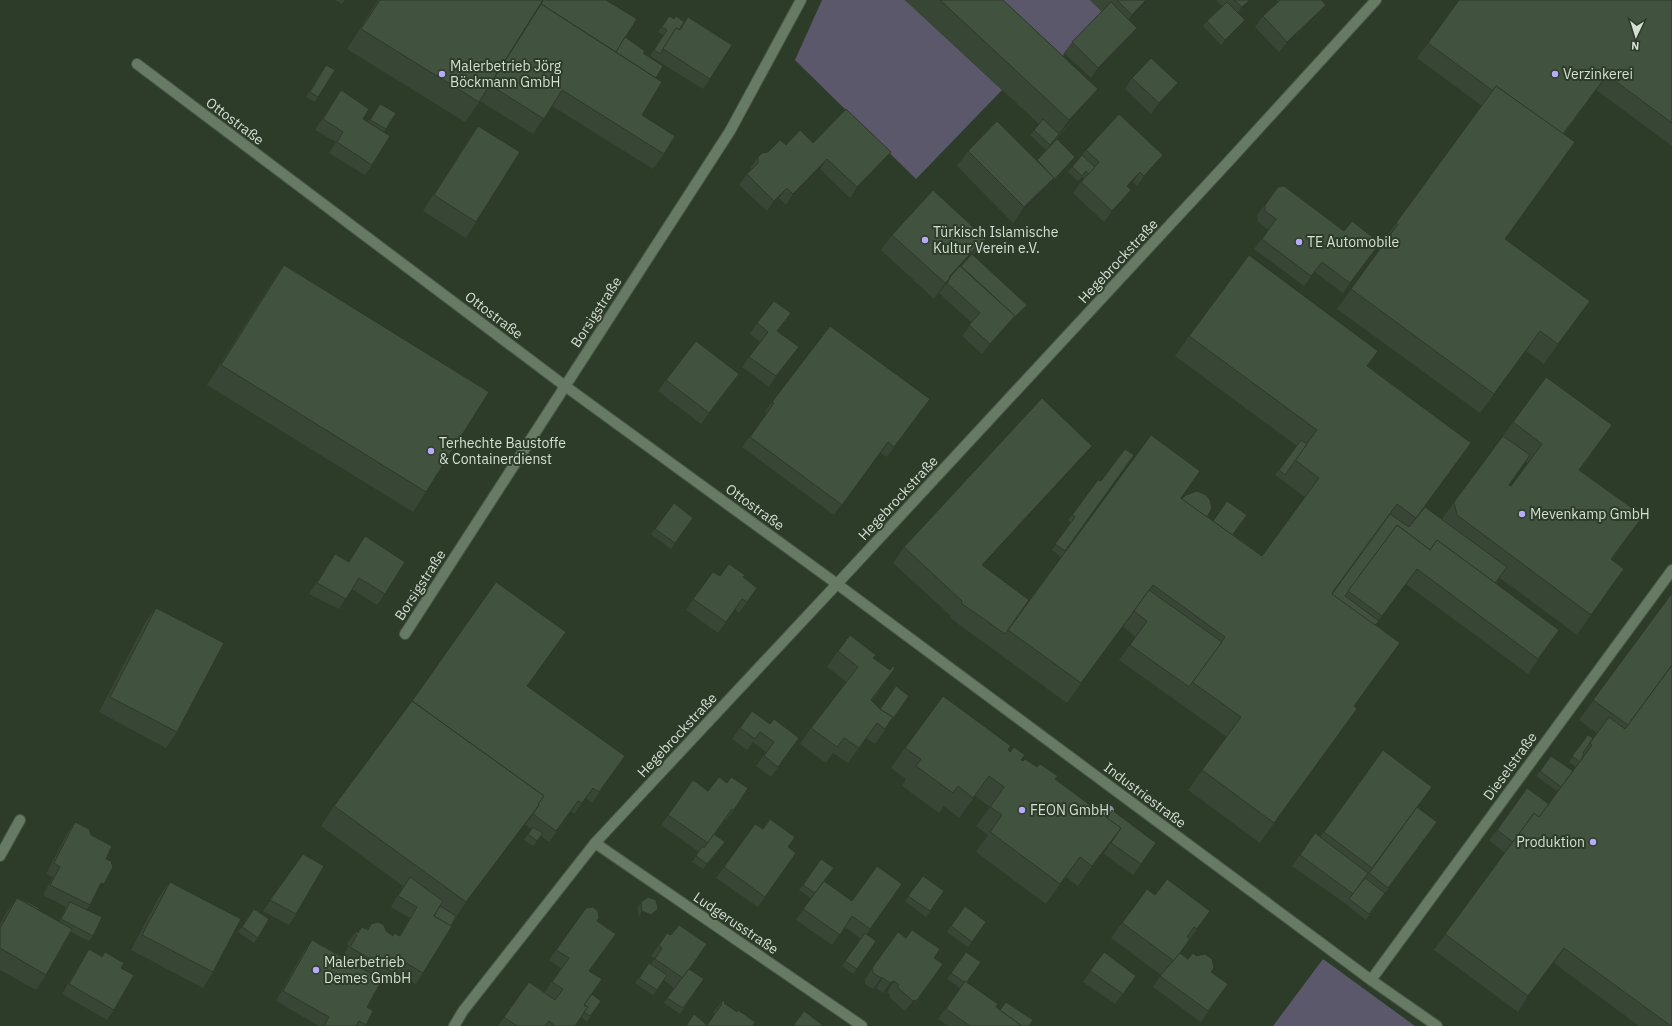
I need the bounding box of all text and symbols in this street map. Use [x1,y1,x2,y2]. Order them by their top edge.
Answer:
north arrow [1616,16,1656,56]
text: N [1631,39,1640,53]
place label: Malerbetrieb Jörg Böckmann GmbH [450,57,562,91]
place label: Verzinkerei [1563,65,1633,83]
marker: Malerbetrieb Jörg Böckmann GmbH [437,69,447,79]
marker: Verzinkerei [1550,69,1560,79]
street label: Ottostraße [202,93,268,149]
street label: Hegebrockstraße [1074,215,1162,307]
place label: Türkisch Islamische Kultur Verein e.V. [933,223,1059,257]
place label: TE Automobile [1307,233,1400,251]
marker: Türkisch Islamische Kultur Verein e.V. [920,235,930,245]
marker: TE Automobile [1294,237,1304,247]
street label: Borsigstraße [566,273,626,351]
street label: Ottostraße [461,287,527,343]
place label: Terhechte Baustoffe & Containerdienst [439,434,566,468]
marker: Terhechte Baustoffe & Containerdienst [426,446,436,456]
street label: Hegebrockstraße [854,452,942,544]
street label: Ottostraße [722,480,788,535]
place label: Mevenkamp GmbH [1530,505,1650,523]
marker: Mevenkamp GmbH [1517,509,1527,519]
street label: Borsigstraße [390,546,450,624]
street label: Hegebrockstraße [633,689,721,781]
street label: Dieselstraße [1479,728,1541,804]
street label: Industriestraße [1100,758,1190,832]
place label: FEON GmbH [1030,801,1109,819]
marker: FEON GmbH [1017,805,1027,815]
place label: Produktion [1516,833,1585,851]
marker: Produktion [1588,837,1598,847]
street label: Ludgerusstraße [690,888,782,958]
place label: Malerbetrieb Demes GmbH [324,953,411,987]
marker: Malerbetrieb Demes GmbH [311,965,321,975]

